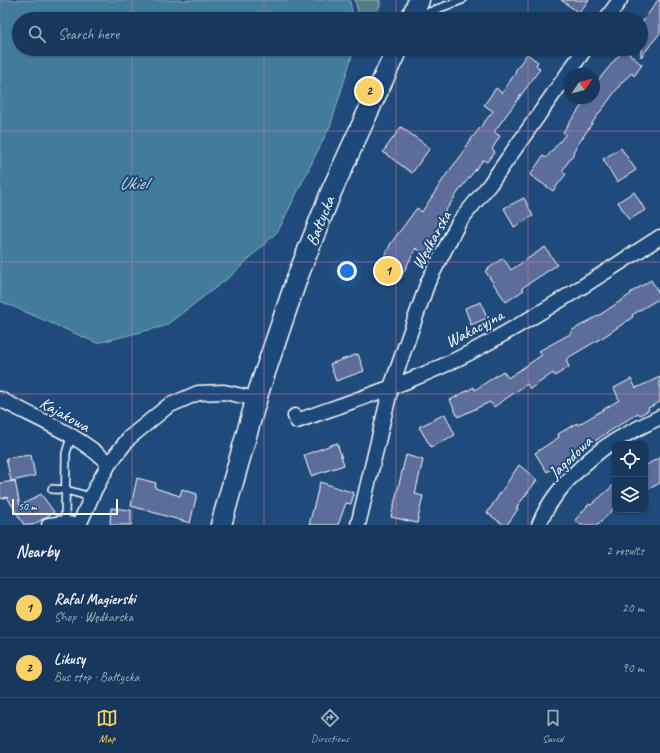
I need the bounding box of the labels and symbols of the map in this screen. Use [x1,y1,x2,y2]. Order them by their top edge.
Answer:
north arrow [564,68,600,104]
pin: 2 [356,76,382,106]
water label: Ukiel [119,172,153,194]
street label: Bałtycka [301,192,340,249]
street label: Wędkarska [407,207,456,273]
pin: 1 [375,256,401,286]
your location [337,261,357,281]
street label: Wakacyjna [442,304,509,352]
street label: Kajakowa [36,392,95,437]
street label: Jagodowa [543,430,598,484]
scale bar [12,497,118,516]

